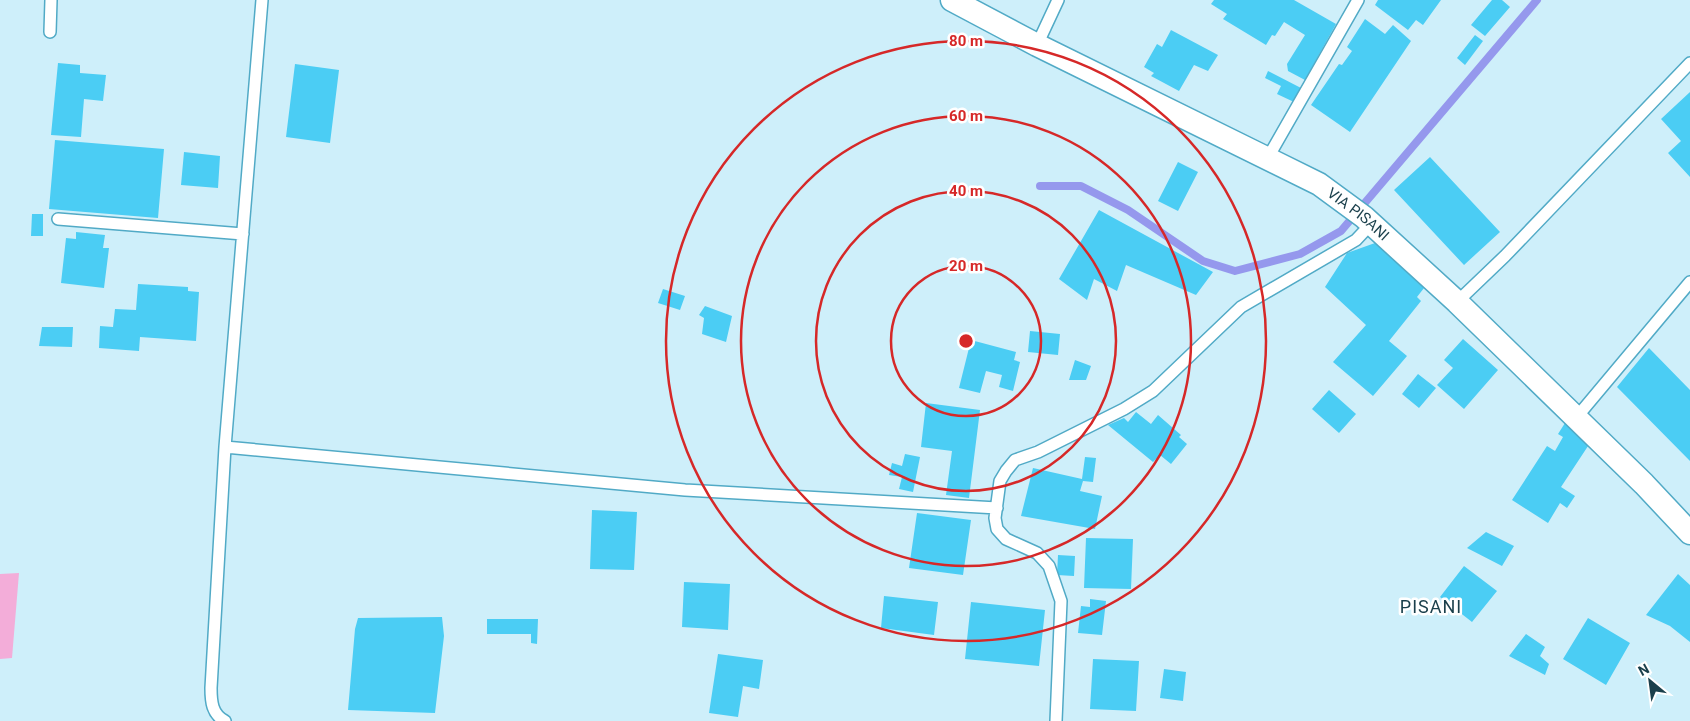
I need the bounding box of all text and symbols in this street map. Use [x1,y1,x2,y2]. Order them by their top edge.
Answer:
text: 80 m [949,32,983,50]
text: 60 m [949,107,983,125]
text: 40 m [949,182,983,200]
street label: VIA PISANI [1324,184,1393,244]
text: 20 m [949,257,983,275]
centre of rings [957,332,975,350]
district label: PISANI [1400,596,1462,617]
north arrow [1625,656,1675,706]
text: N [1635,660,1652,679]

